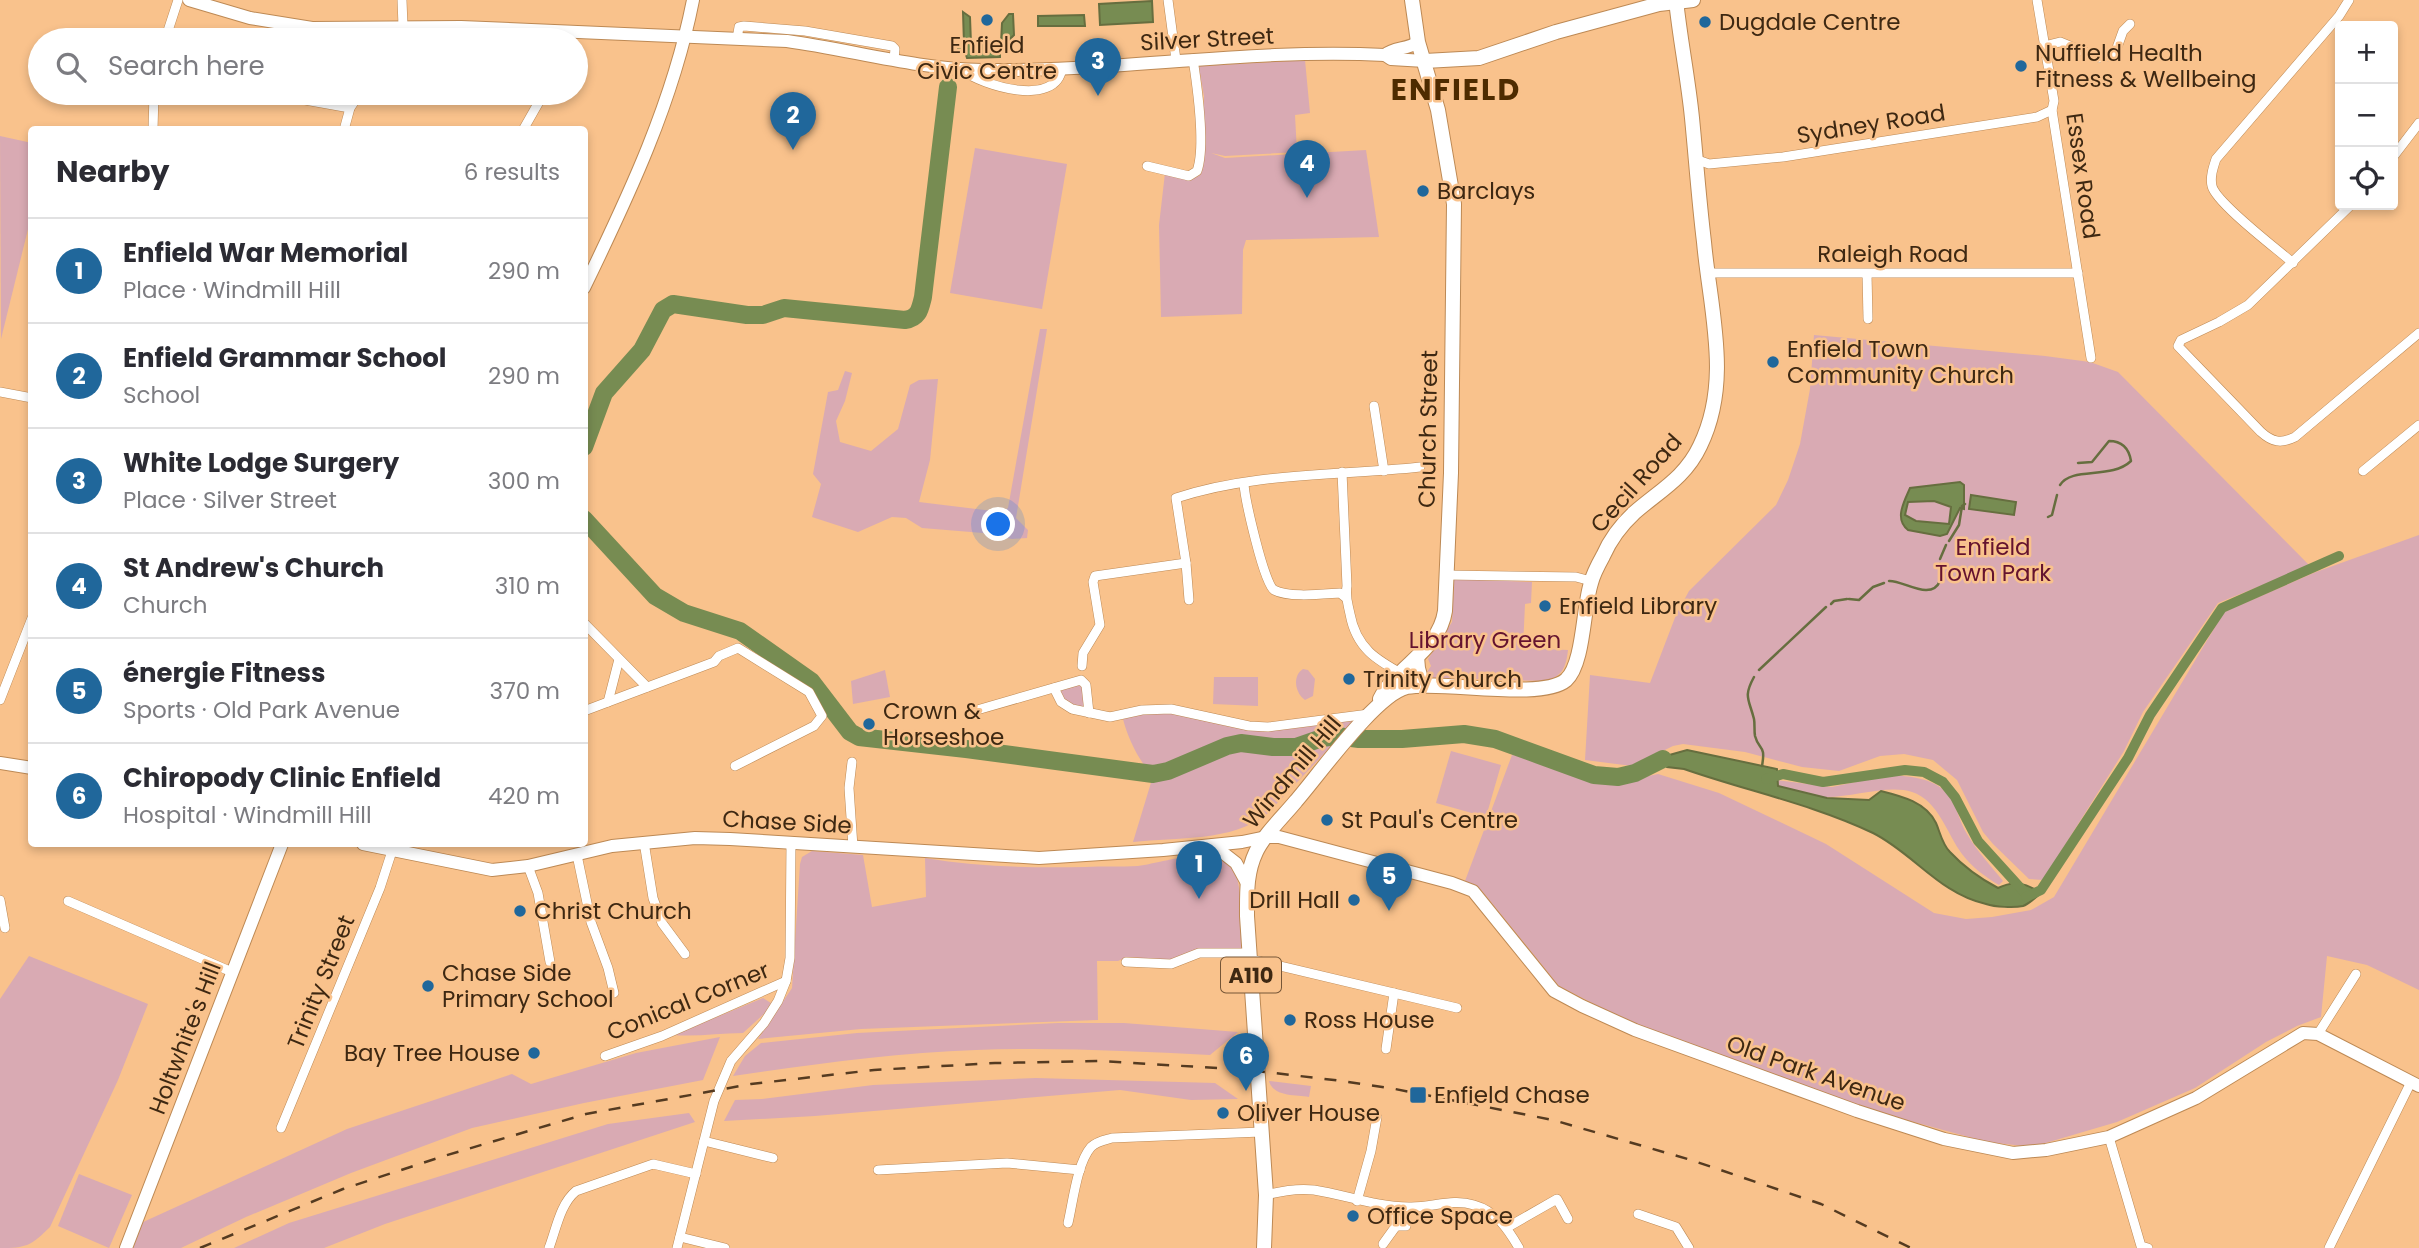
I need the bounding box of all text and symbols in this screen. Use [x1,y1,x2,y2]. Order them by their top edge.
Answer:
place label: Dugdale Centre [1719,6,1901,38]
marker: Enfield Civic Centre [979,12,995,28]
marker: Dugdale Centre [1697,14,1713,30]
street label: Silver Street [1139,20,1275,58]
map controls [2335,21,2398,210]
button: + [2335,21,2398,84]
search box [28,28,588,105]
place label: Enfield Civic Centre [917,29,1057,87]
place label: Nuffield Health Fitness & Wellbeing [2035,37,2257,95]
pin: 3 [1075,38,1121,96]
icon: search [52,48,90,86]
text: Search here [108,48,265,84]
marker: Nuffield Health Fitness & Wellbeing [2013,58,2029,74]
district label: ENFIELD [1391,68,1521,111]
button: − [2335,84,2398,147]
pin: 2 [770,92,816,150]
street label: Sydney Road [1794,96,1948,152]
street label: Essex Road [2058,111,2108,241]
pin: 4 [1284,140,1330,198]
button: locate [2335,147,2398,210]
text: Nearby [56,150,170,193]
text: 6 results [464,156,560,188]
place label: Barclays [1437,175,1535,207]
marker: Barclays [1415,183,1431,199]
text: Enfield War Memorial [123,235,408,271]
street label: Raleigh Road [1817,238,1969,270]
text: 1 [75,255,83,287]
text: 290 m [488,255,560,287]
text: Place · Windmill Hill [123,274,341,306]
place label: Enfield Town Community Church [1787,333,2014,391]
text: Enfield Grammar School [123,340,446,376]
street label: Church Street [1411,350,1445,508]
marker: Enfield Town Community Church [1765,354,1781,370]
text: 2 [72,360,86,392]
text: 290 m [488,360,560,392]
text: School [123,379,200,411]
street label: Cecil Road [1583,427,1689,539]
text: White Lodge Surgery [123,445,399,481]
text: 3 [72,465,86,497]
text: 300 m [488,465,560,497]
text: Place · Silver Street [123,484,337,516]
your location [981,507,1015,541]
park label: Enfield Town Park [1935,531,2051,589]
text: St Andrew's Church [123,550,384,586]
text: 4 [71,570,87,602]
text: 310 m [495,570,560,602]
text: Church [123,589,207,621]
place label: Enfield Library [1559,590,1717,622]
marker: Enfield Library [1537,598,1553,614]
park label: Library Green [1409,624,1561,656]
text: énergie Fitness [123,655,326,691]
place label: Trinity Church [1363,663,1522,695]
marker: Trinity Church [1341,671,1357,687]
text: 5 [72,675,86,707]
text: 370 m [490,675,560,707]
text: Sports · Old Park Avenue [123,694,400,726]
place label: Crown & Horseshoe [883,695,1004,753]
street label: Windmill Hill [1235,709,1349,835]
marker: Crown & Horseshoe [861,716,877,732]
text: Chiropody Clinic Enfield [123,760,441,796]
text: 6 [72,780,86,812]
text: 420 m [488,780,560,812]
text: Hospital · Windmill Hill [123,799,372,831]
street label: Chase Side [722,803,852,841]
place label: St Paul's Centre [1341,804,1518,836]
marker: St Paul's Centre [1319,812,1335,828]
pin: 1 [1176,841,1222,899]
pin: 5 [1366,853,1412,911]
place label: Drill Hall [1249,884,1340,916]
marker: Drill Hall [1346,892,1362,908]
place label: Christ Church [534,895,692,927]
marker: Christ Church [512,903,528,919]
street label: Trinity Street [280,910,362,1054]
street label: Conical Corner [602,954,774,1048]
street label: Holtwhite's Hill [141,957,229,1119]
place label: Chase Side Primary School [442,957,614,1015]
road number: A110 [1221,958,1281,992]
marker: Chase Side Primary School [420,978,436,994]
place label: Ross House [1304,1004,1434,1036]
marker: Ross House [1282,1012,1298,1028]
street label: Old Park Avenue [1722,1027,1910,1119]
pin: 6 [1223,1033,1269,1091]
place label: Bay Tree House [344,1037,520,1069]
marker: Bay Tree House [526,1045,542,1061]
place label: Enfield Chase [1434,1079,1590,1111]
marker: Enfield Chase [1408,1085,1428,1105]
place label: Oliver House [1237,1097,1380,1129]
marker: Oliver House [1215,1105,1231,1121]
place label: Office Space [1367,1200,1513,1232]
marker: Office Space [1345,1208,1361,1224]

